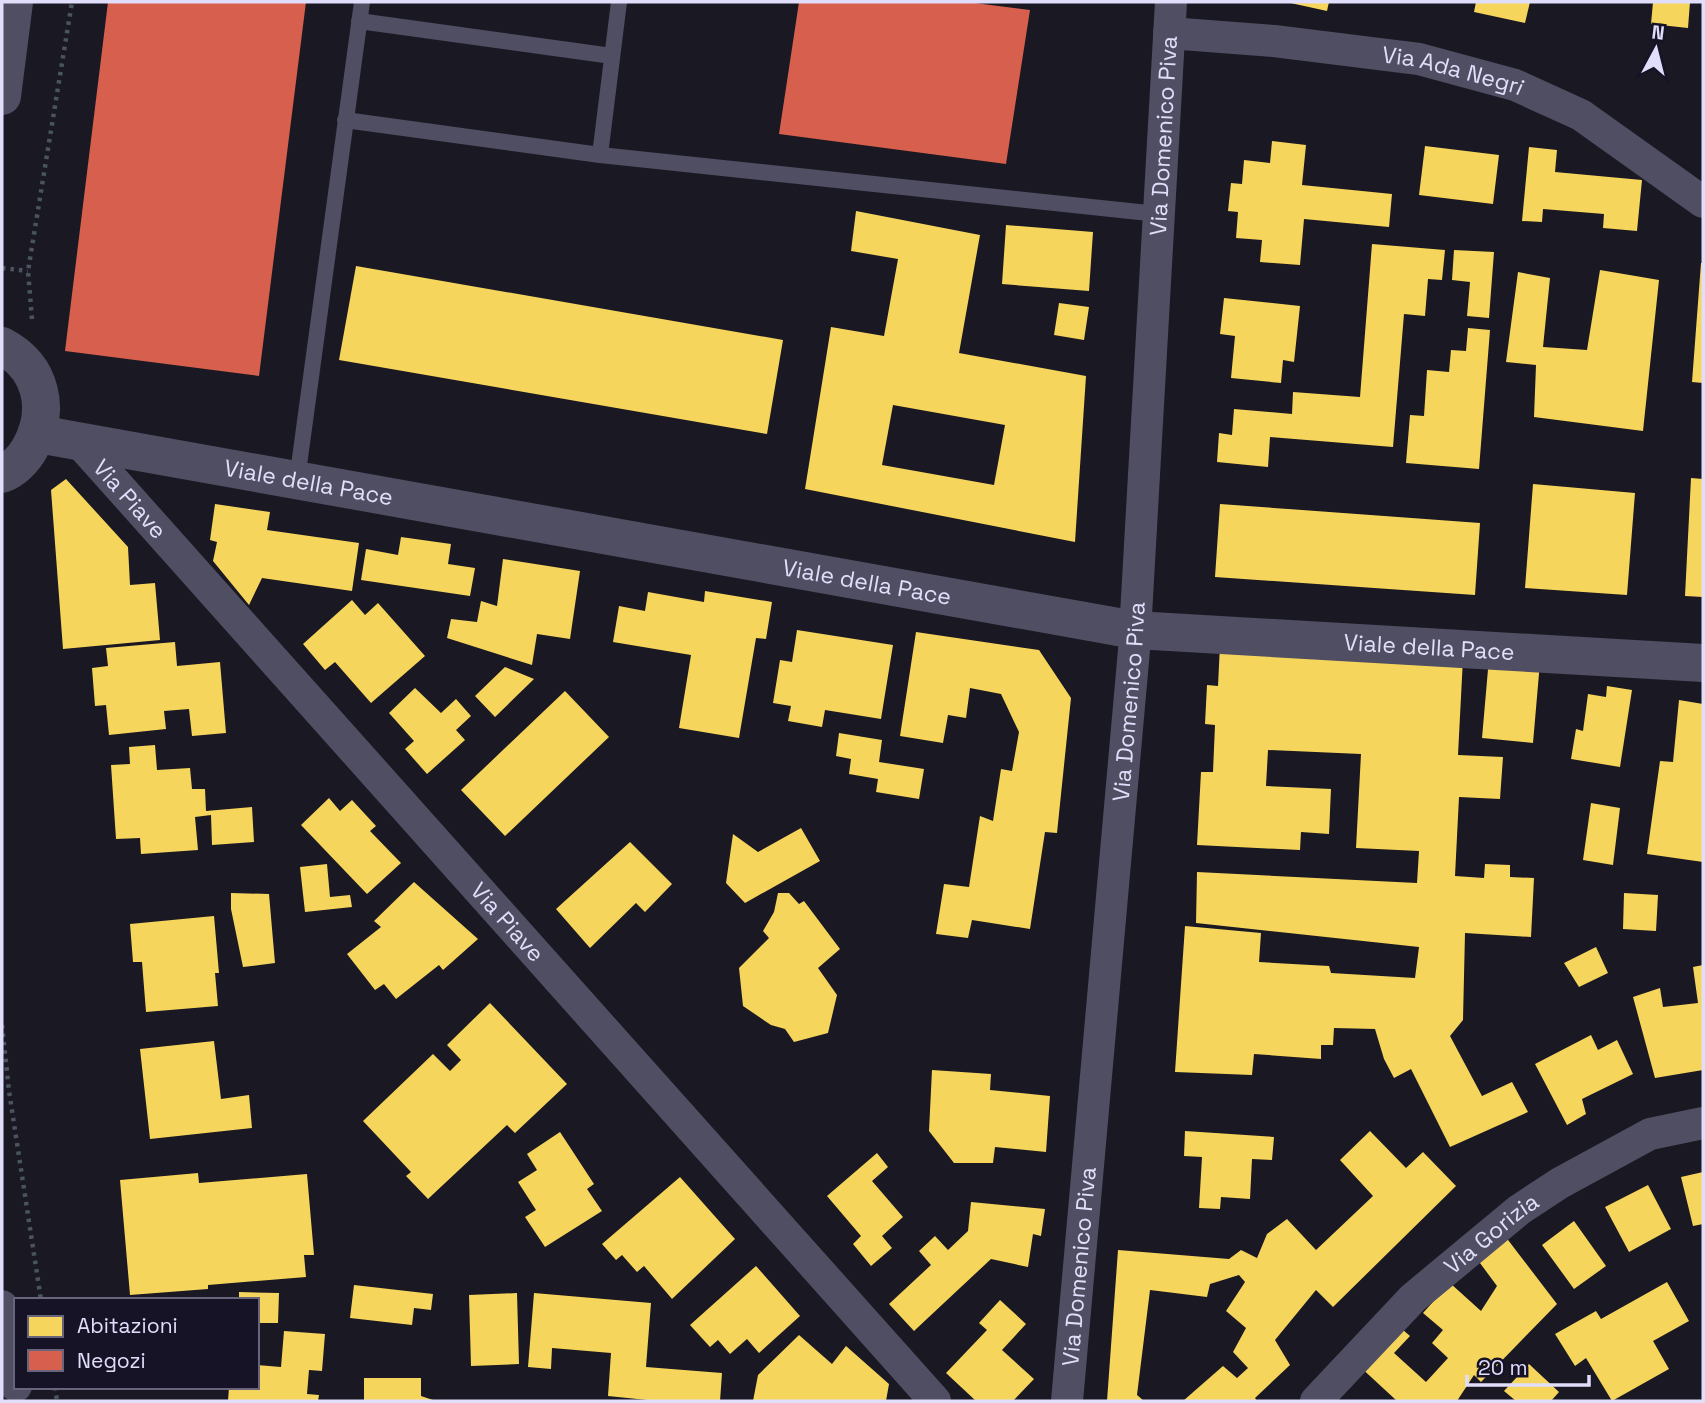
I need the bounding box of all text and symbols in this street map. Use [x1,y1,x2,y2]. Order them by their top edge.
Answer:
north arrow [1621,14,1691,84]
text: N [1650,19,1666,46]
street label: Via Domenico Piva [1143,35,1184,237]
street label: Via Ada Negri [1380,40,1529,102]
street label: Via Piave [87,453,173,545]
street label: Viale della Pace [222,453,396,512]
street label: Viale della Pace [780,552,954,612]
street label: Via Domenico Piva [1106,601,1152,803]
street label: Viale della Pace [1343,627,1515,667]
street label: Via Piave [464,876,551,968]
street label: Via Domenico Piva [1055,1165,1103,1368]
street label: Via Gorizia [1438,1186,1544,1281]
legend [14,1298,259,1389]
text: Abitazioni [77,1312,178,1339]
scale bar [1467,1344,1590,1388]
text: Negozi [77,1347,146,1374]
text: 20 m [1478,1354,1528,1381]

